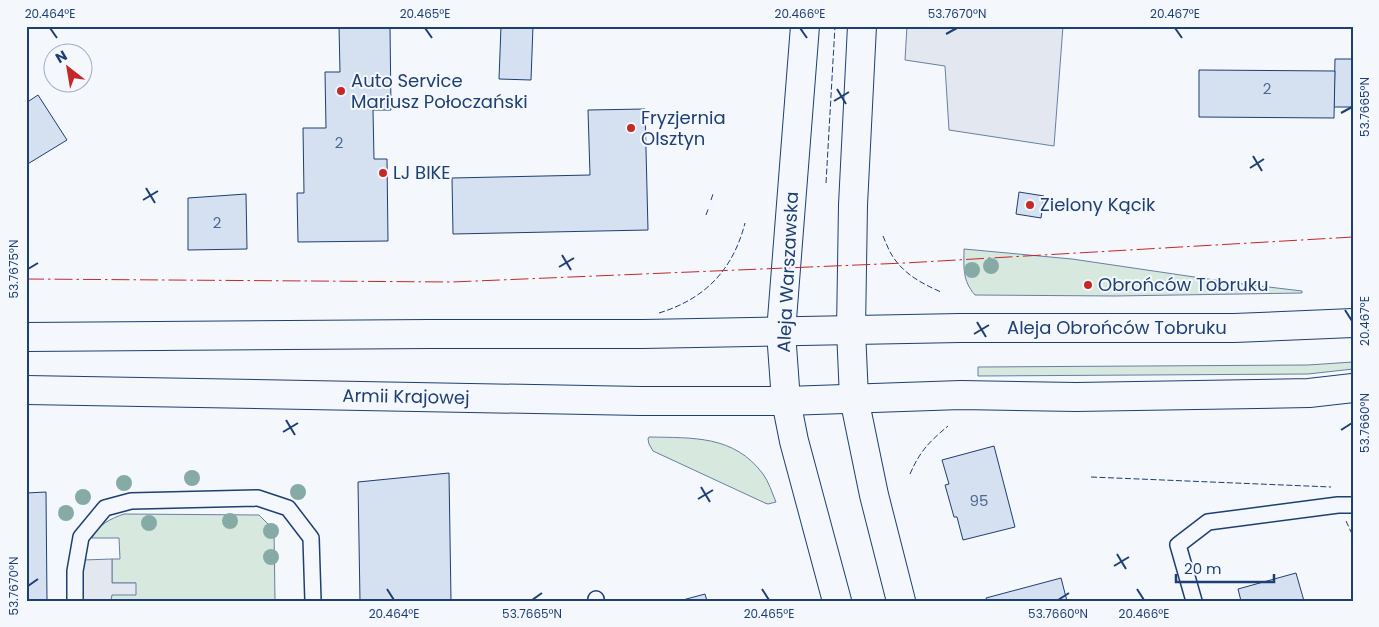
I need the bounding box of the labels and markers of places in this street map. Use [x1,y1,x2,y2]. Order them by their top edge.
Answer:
place label: Auto Service Mariusz Połoczański [351,68,528,114]
marker: Auto Service Mariusz Połoczański [335,85,347,97]
place label: Fryzjernia Olsztyn [641,105,726,151]
marker: Fryzjernia Olsztyn [625,122,637,134]
place label: LJ BIKE [393,160,451,185]
marker: LJ BIKE [377,167,389,179]
place label: Zielony Kącik [1040,192,1156,217]
marker: Zielony Kącik [1024,199,1036,211]
place label: Obrońców Tobruku [1098,272,1269,297]
marker: Obrońców Tobruku [1082,279,1094,291]

